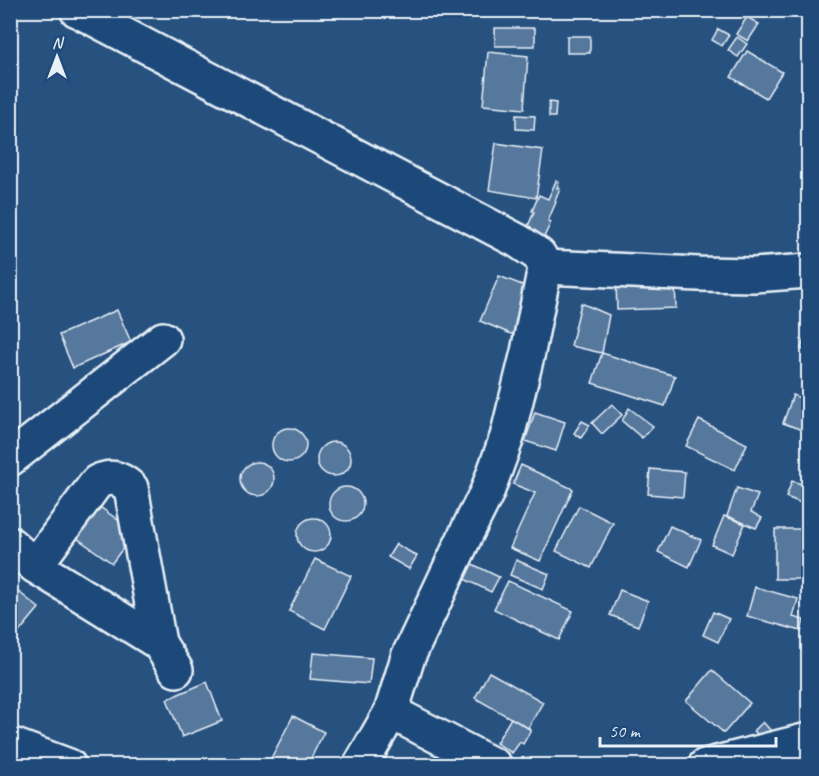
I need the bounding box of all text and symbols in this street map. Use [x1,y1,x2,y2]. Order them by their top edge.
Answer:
north arrow [27,27,87,87]
text: N [52,33,65,53]
scale bar [600,710,776,748]
text: 50 m [609,720,642,742]

